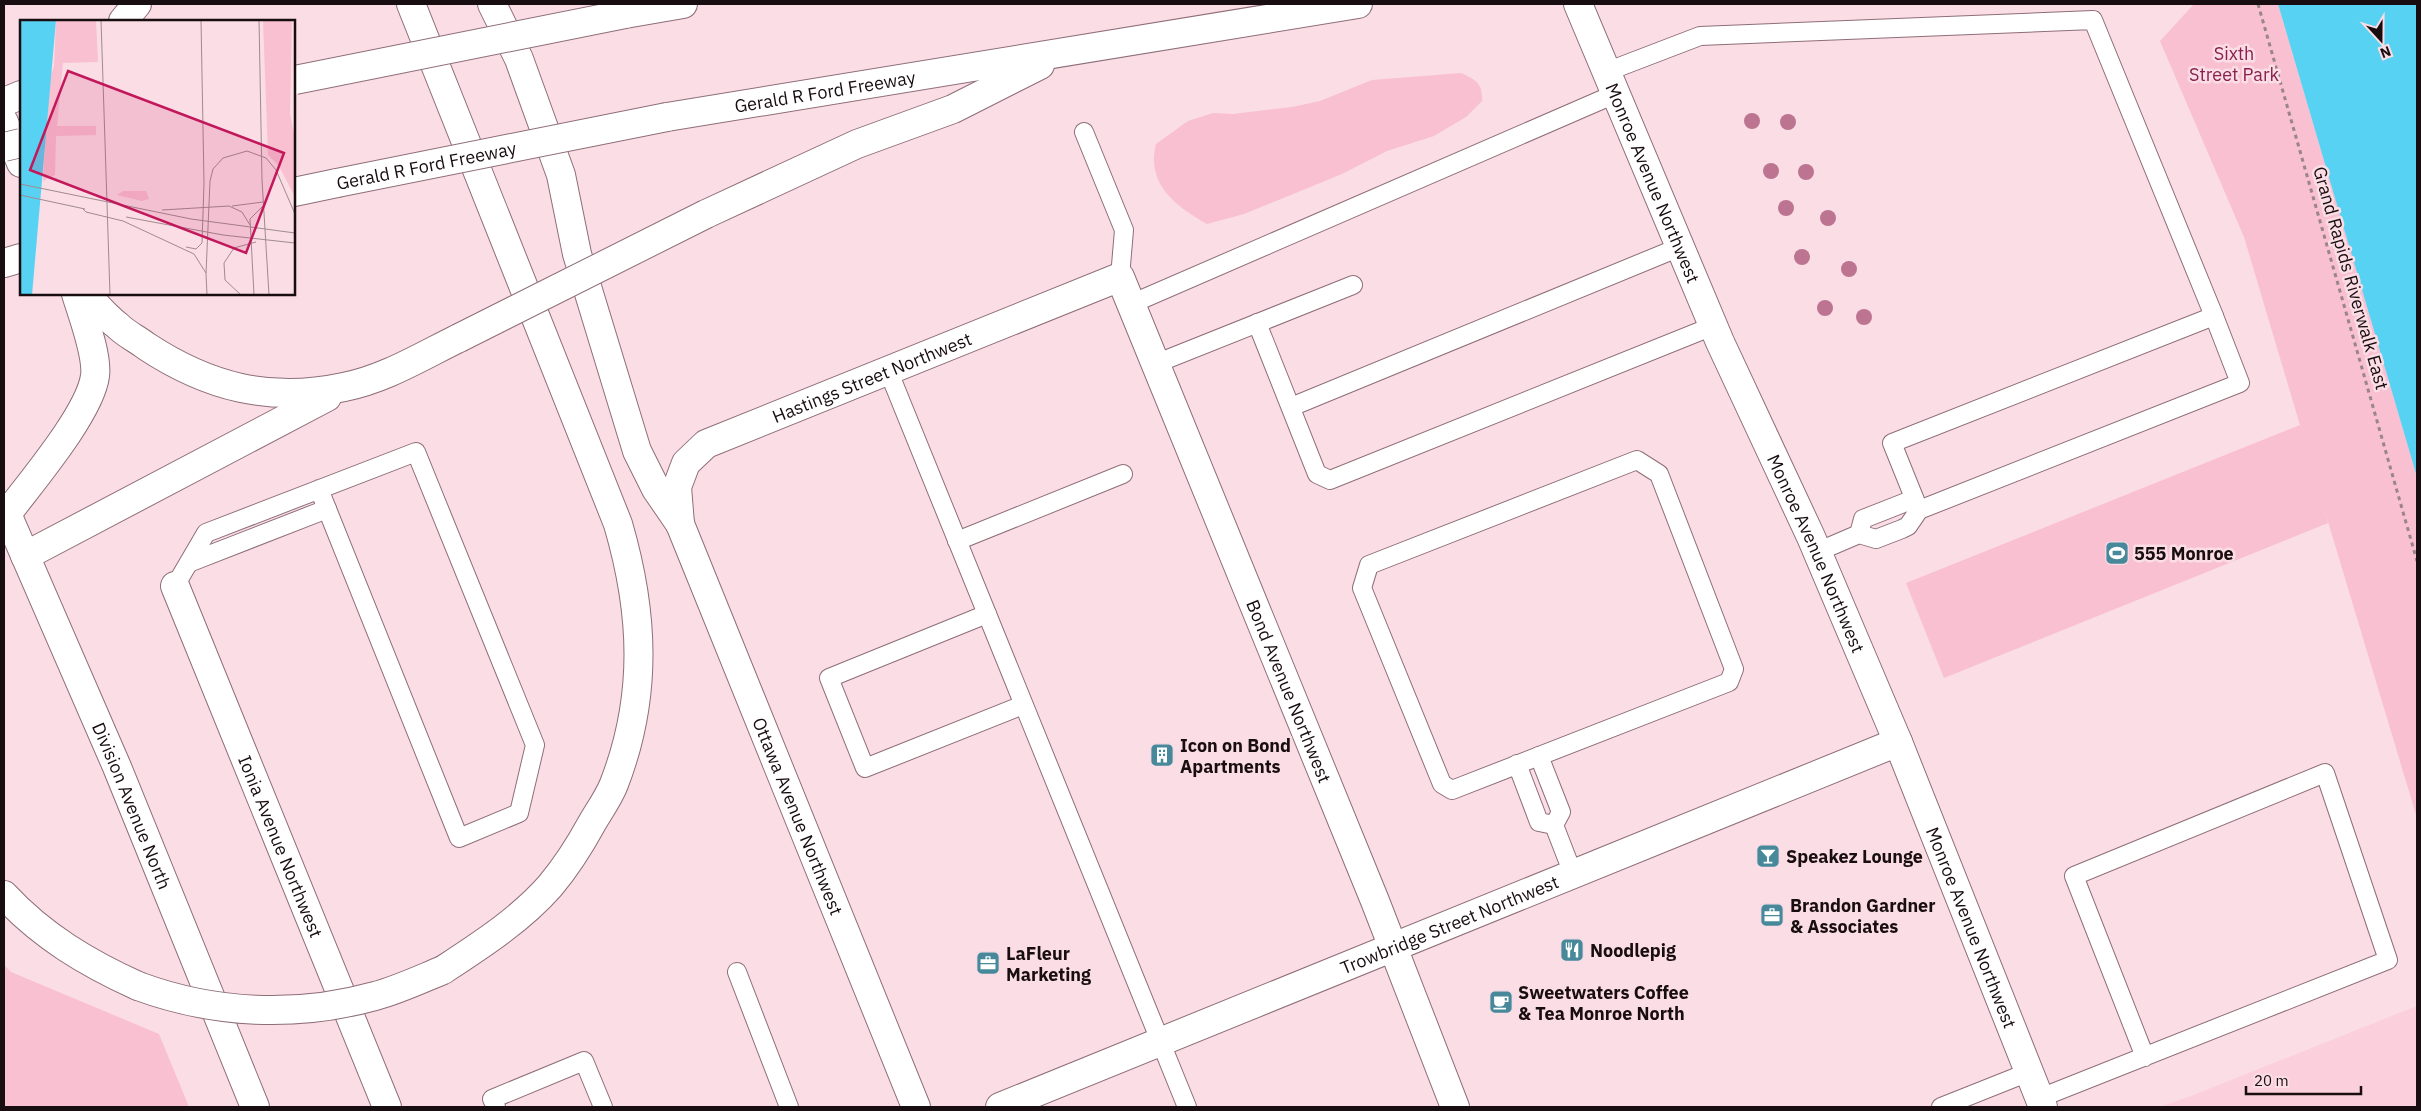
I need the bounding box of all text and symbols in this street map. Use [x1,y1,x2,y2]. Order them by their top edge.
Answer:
north arrow [2356,15,2406,65]
inset map [20,20,295,295]
park label: Sixth Street Park [2189,42,2280,86]
text: N [2378,42,2394,62]
street label: Gerald R Ford Freeway [733,65,917,117]
street label: Monroe Avenue Northwest [1601,79,1705,286]
street label: Gerald R Ford Freeway [334,136,518,194]
street label: Grand Rapids Riverwalk East [2308,164,2394,392]
street label: Hastings Street Northwest [769,327,975,428]
street label: Monroe Avenue Northwest [1762,450,1870,656]
sports icon: 555 Monroe [2104,540,2130,566]
place label: 555 Monroe [2134,542,2234,565]
street label: Bond Avenue Northwest [1242,596,1337,786]
street label: Ottawa Avenue Northwest [748,714,849,918]
street label: Division Avenue North [87,719,177,892]
place label: Icon on Bond Apartments [1180,734,1291,778]
building icon: Icon on Bond Apartments [1149,742,1175,768]
street label: Ionia Avenue Northwest [234,752,328,941]
street label: Monroe Avenue Northwest [1921,823,2022,1031]
bar icon: Speakez Lounge [1755,843,1781,869]
place label: Speakez Lounge [1786,845,1923,868]
street label: Trowbridge Street Northwest [1337,870,1562,979]
place label: Brandon Gardner & Associates [1790,894,1936,938]
office icon: Brandon Gardner & Associates [1759,902,1785,928]
restaurant icon: Noodlepig [1559,937,1585,963]
place label: Noodlepig [1590,939,1676,962]
place label: LaFleur Marketing [1006,942,1091,986]
office icon: LaFleur Marketing [975,950,1001,976]
place label: Sweetwaters Coffee & Tea Monroe North [1518,981,1689,1025]
cafe icon: Sweetwaters Coffee & Tea Monroe North [1488,989,1514,1015]
scale bar [2246,1064,2361,1096]
text: 20 m [2254,1071,2289,1090]

